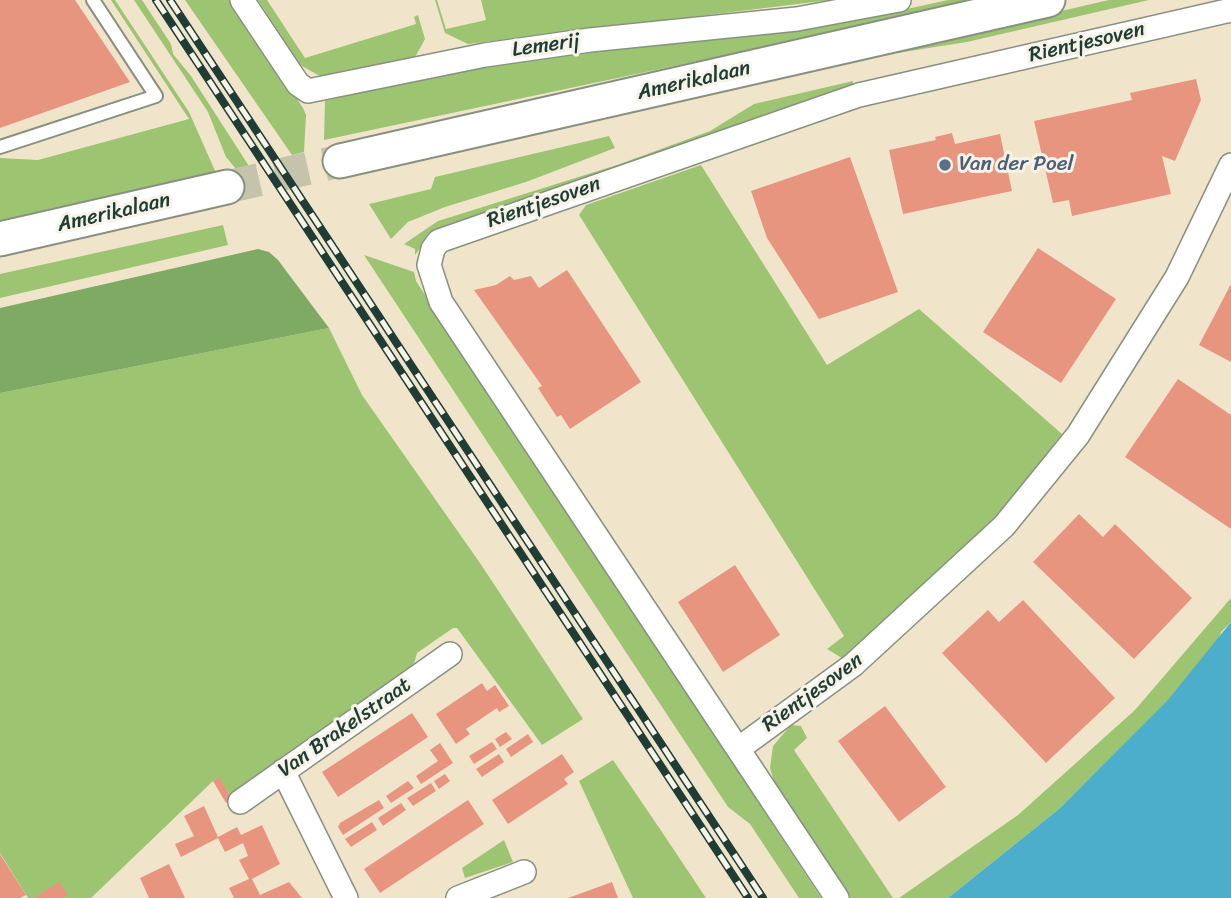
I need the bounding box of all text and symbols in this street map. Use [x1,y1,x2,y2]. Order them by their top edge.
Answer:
street label: Rientjesoven [1026,17,1148,69]
street label: Lemerij [511,29,581,63]
street label: Amerikalaan [635,56,753,106]
place label: Van der Poel [959,152,1073,178]
marker: Van der Poel [937,157,953,173]
street label: Rientjesoven [484,172,604,234]
street label: Amerikalaan [55,188,173,238]
street label: Rientjesoven [758,648,868,738]
street label: Van Brakelstraat [274,673,416,783]

